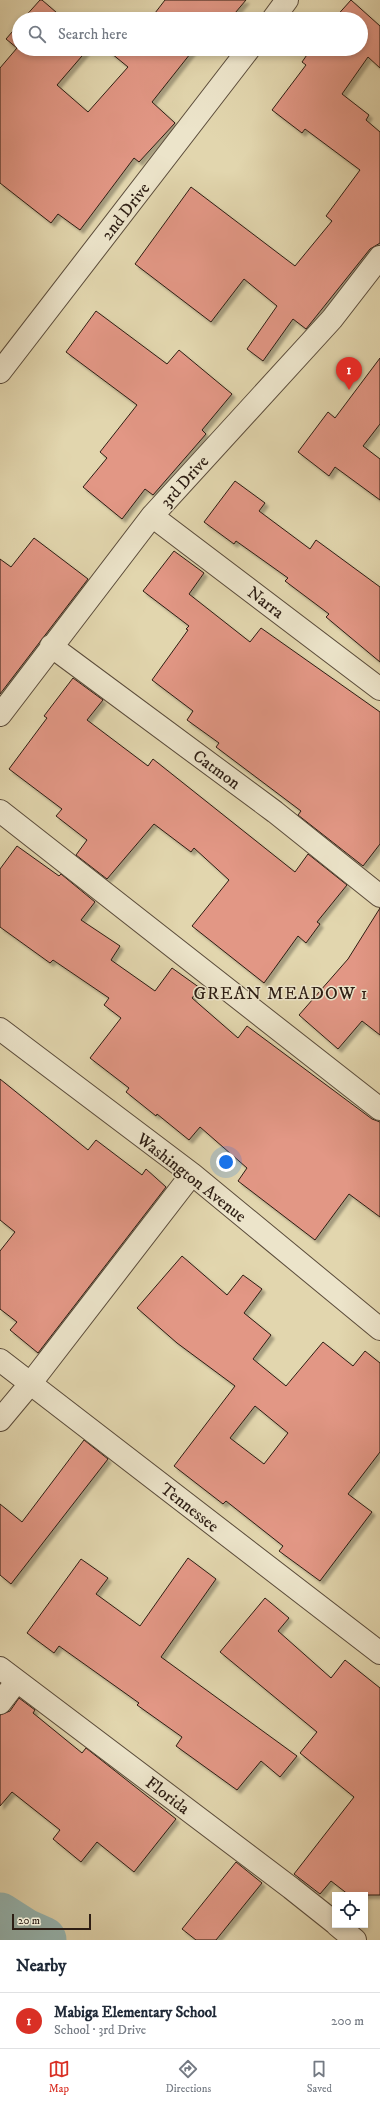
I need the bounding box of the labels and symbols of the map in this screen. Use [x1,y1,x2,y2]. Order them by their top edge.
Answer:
street label: 2nd Drive [96,178,155,245]
pin: 1 [336,357,362,390]
street label: 3rd Drive [156,451,214,512]
street label: Narra [243,582,289,624]
street label: Catmon [188,745,245,795]
district label: GREAN MEADOW 1 [194,983,368,1005]
street label: Washington Avenue [131,1128,251,1227]
your location [216,1152,236,1172]
street label: Tennessee [156,1478,223,1538]
street label: Florida [141,1772,195,1820]
scale bar [12,1912,91,1931]

